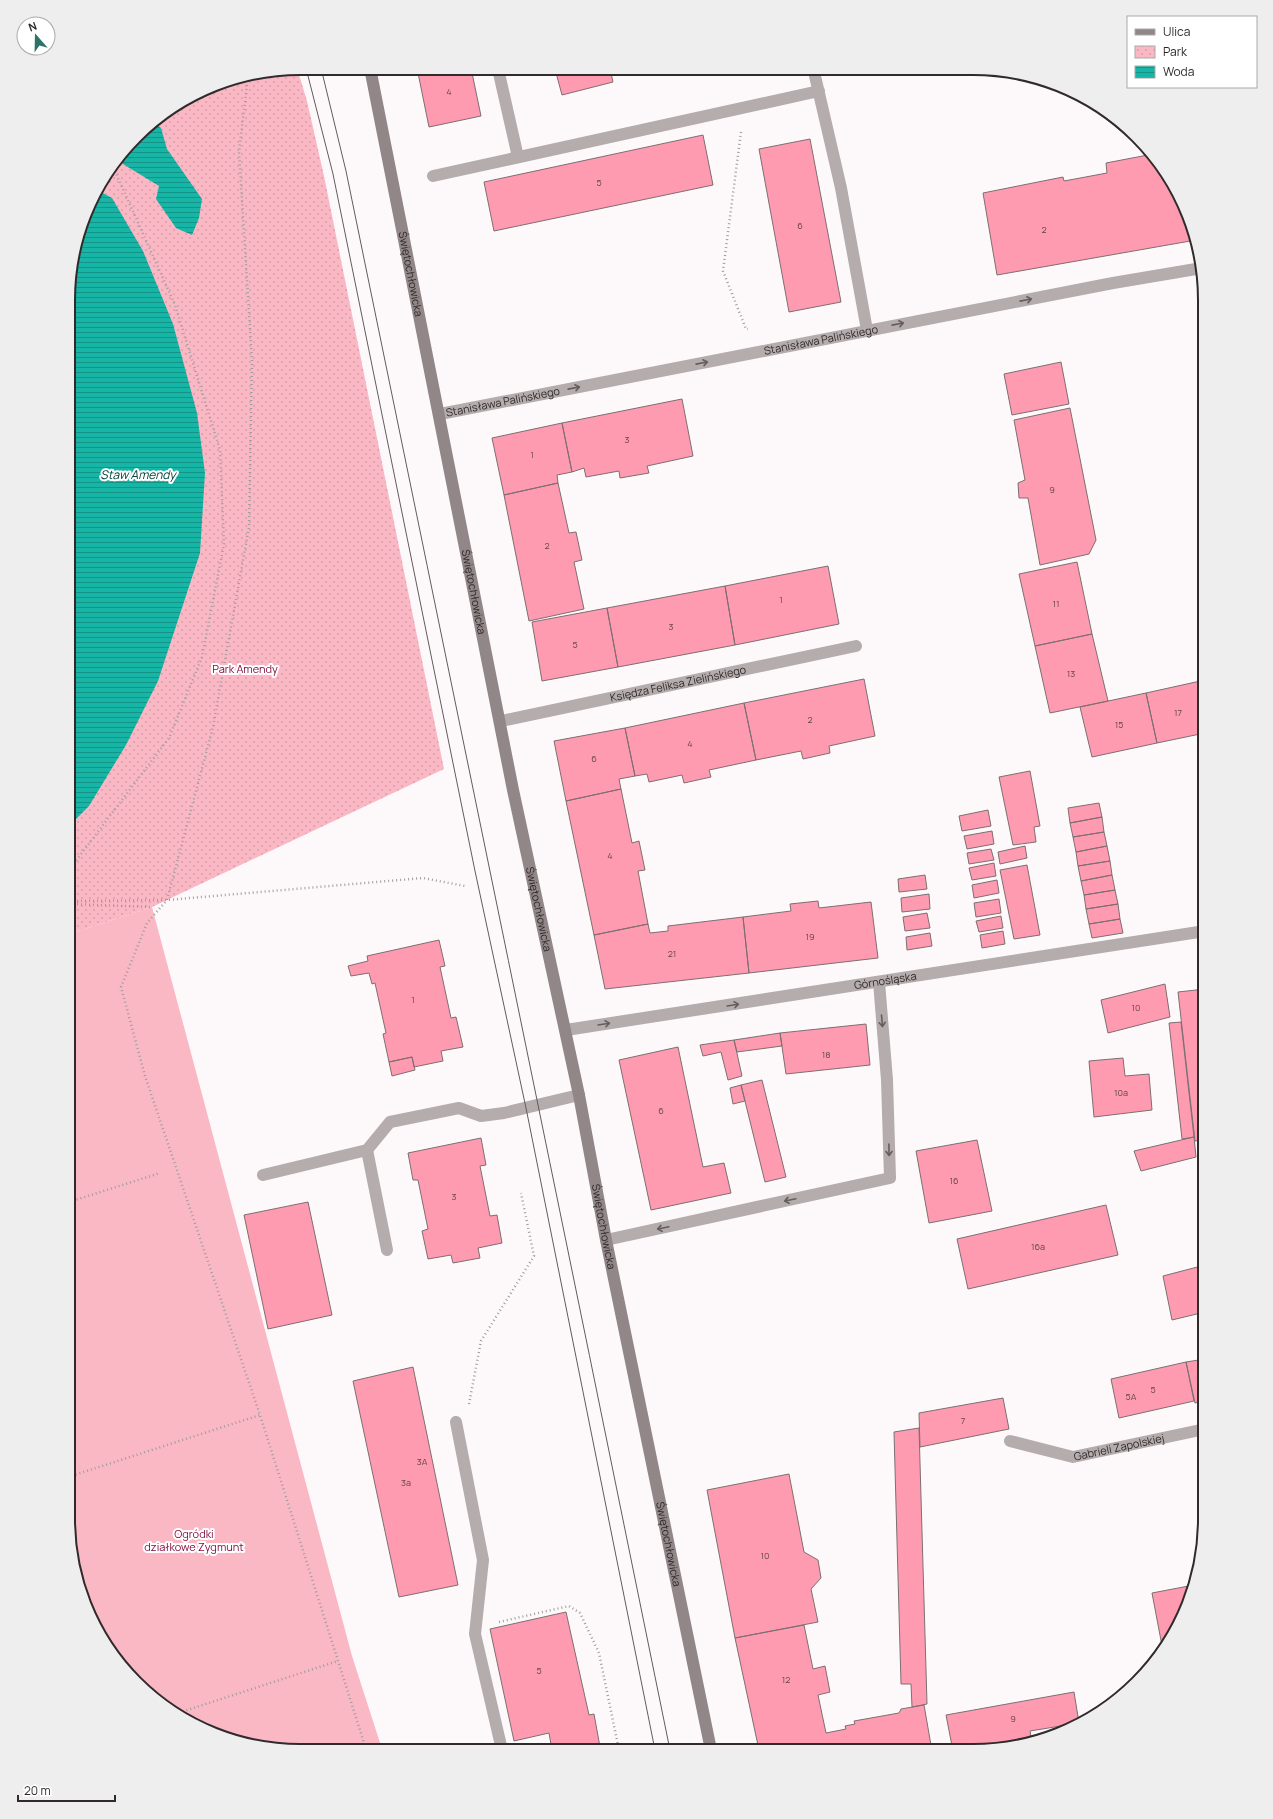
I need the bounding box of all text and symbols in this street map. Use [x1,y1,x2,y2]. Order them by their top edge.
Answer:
north arrow [16,16,56,56]
legend [1127,16,1257,88]
text: N [26,18,39,35]
text: Ulica [1163,23,1190,40]
text: Park [1163,43,1188,60]
text: Woda [1163,63,1194,80]
house number: 4 [446,85,452,98]
house number: 5 [596,176,602,189]
house number: 6 [797,219,803,232]
house number: 2 [1041,223,1047,236]
street label: Świętochłowicka [396,230,427,318]
one-way arrow [1019,295,1032,303]
one-way arrow [891,320,904,328]
street label: Stanisława Palińskiego [762,321,880,358]
one-way arrow [695,358,708,366]
street label: Stanisława Palińskiego [444,383,562,420]
one-way arrow [567,383,580,391]
house number: 3 [625,433,630,446]
house number: 1 [530,448,534,461]
water label: Staw Amendy [100,466,177,483]
house number: 9 [1049,483,1055,496]
house number: 2 [544,539,550,552]
street label: Świętochłowicka [458,548,490,636]
house number: 1 [779,593,783,606]
house number: 11 [1052,597,1060,610]
house number: 3 [669,620,674,633]
house number: 5 [572,638,578,651]
park label: Park Amendy [212,661,278,676]
street label: Księdza Feliksa Zielińskiego [609,661,748,705]
house number: 13 [1067,667,1075,680]
house number: 17 [1174,706,1182,719]
house number: 2 [807,713,813,726]
house number: 15 [1115,718,1123,731]
house number: 4 [687,737,693,750]
house number: 6 [591,752,597,765]
house number: 4 [607,849,613,862]
street label: Świętochłowicka [523,865,556,953]
house number: 19 [805,930,815,943]
house number: 21 [668,947,676,960]
street label: Górnośląska [853,968,917,992]
house number: 1 [411,993,415,1006]
one-way arrow [726,1000,739,1008]
house number: 10 [1132,1001,1141,1014]
one-way arrow [879,1014,886,1027]
one-way arrow [598,1020,611,1028]
house number: 18 [822,1048,830,1061]
house number: 10a [1114,1086,1128,1099]
house number: 6 [658,1104,664,1117]
one-way arrow [885,1143,893,1156]
house number: 16 [949,1174,959,1187]
street label: Świętochłowicka [589,1183,620,1270]
house number: 3 [452,1190,457,1203]
one-way arrow [784,1196,797,1204]
one-way arrow [657,1224,670,1232]
house number: 16a [1031,1240,1045,1253]
house number: 5 [1150,1383,1156,1396]
house number: 5A [1126,1390,1137,1403]
house number: 7 [961,1414,966,1427]
street label: Gabrieli Zapolskiej [1072,1430,1166,1464]
house number: 3A [417,1455,428,1468]
house number: 3a [401,1476,411,1489]
street label: Świętochłowicka [653,1500,685,1588]
park label: Ogródki działkowe Zygmunt [144,1526,244,1554]
house number: 10 [761,1549,770,1562]
house number: 5 [536,1664,542,1677]
house number: 12 [782,1673,790,1686]
house number: 9 [1010,1712,1016,1725]
scale bar [18,1777,115,1803]
text: 20 m [24,1782,51,1799]

